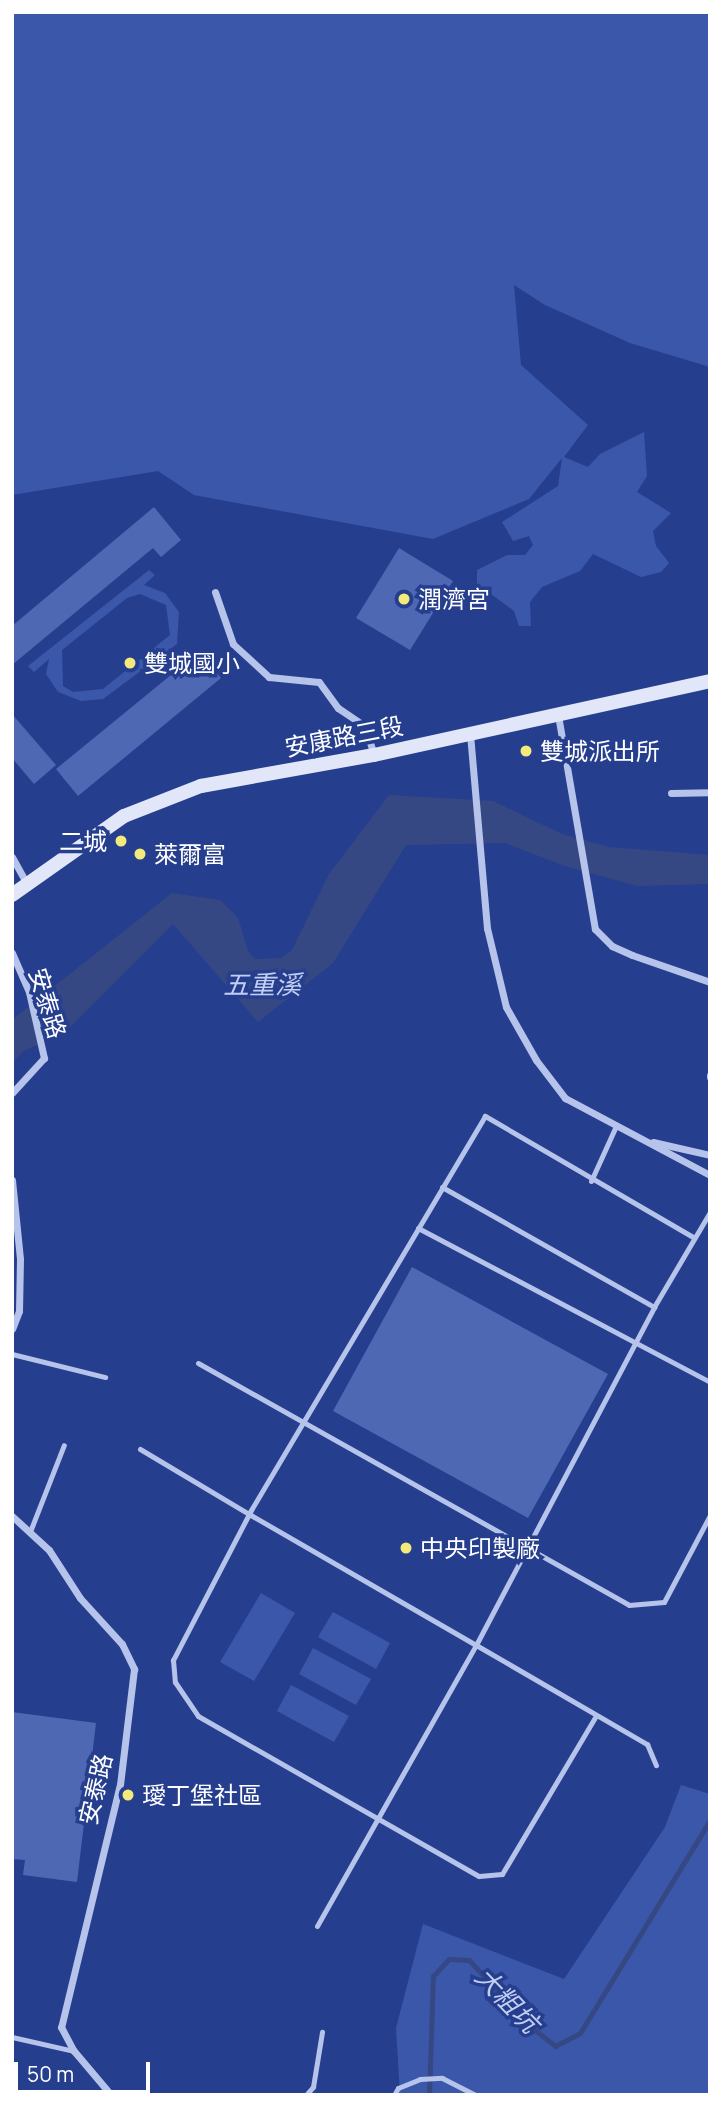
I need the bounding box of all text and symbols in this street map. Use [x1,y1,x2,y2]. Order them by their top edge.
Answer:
place label: 潤濟宮 [418,585,490,613]
marker: 潤濟宮 [396,591,412,607]
place label: 雙城國小 [144,649,240,677]
marker: 雙城國小 [122,655,138,671]
street label: 安康路三段 [282,710,406,762]
place label: 雙城派出所 [540,737,660,765]
marker: 雙城派出所 [518,743,534,759]
place label: 二城 [59,827,107,855]
marker: 二城 [113,833,129,849]
place label: 萊爾富 [154,840,226,868]
marker: 萊爾富 [132,846,148,862]
street label: 安泰路 [24,964,72,1042]
water label: 五重溪 [223,969,301,1001]
place label: 中央印製廠 [420,1534,540,1562]
marker: 中央印製廠 [398,1540,414,1556]
street label: 安泰路 [73,1751,117,1827]
place label: 璦丁堡社區 [142,1781,262,1809]
marker: 璦丁堡社區 [120,1787,136,1803]
water label: 大粗坑 [469,1961,545,2039]
scale bar [18,2048,154,2092]
text: 50 m [27,2060,74,2088]

